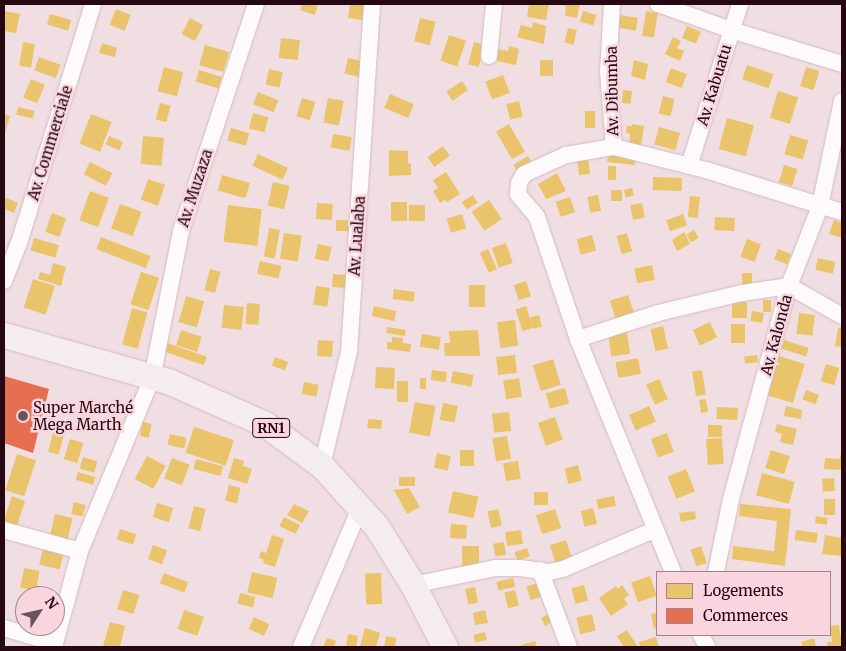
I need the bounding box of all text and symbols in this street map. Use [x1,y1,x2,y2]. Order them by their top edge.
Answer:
street label: Av. Kabuatu [693,42,735,128]
street label: Av. Dibumba [602,46,622,136]
street label: Av. Commerciale [24,83,76,203]
street label: Av. Muzaza [174,147,216,229]
street label: Av. Lualaba [345,195,369,277]
street label: Av. Kalonda [757,292,795,378]
place label: Super Marché Mega Marth [33,398,133,433]
marker: Super Marché Mega Marth [17,410,29,422]
road number: RN1 [251,416,291,439]
legend [656,571,831,636]
text: Logements [703,581,784,600]
north arrow [15,586,65,636]
text: N [41,593,62,613]
text: Commerces [703,606,788,625]

